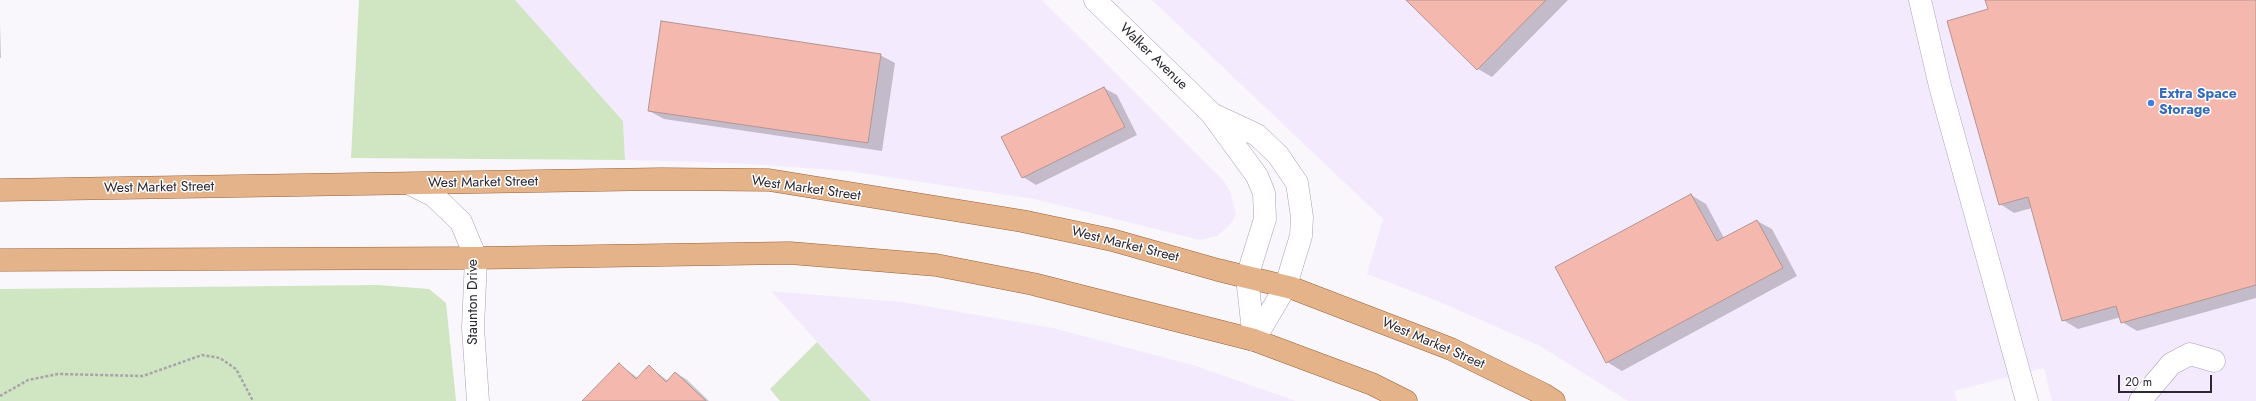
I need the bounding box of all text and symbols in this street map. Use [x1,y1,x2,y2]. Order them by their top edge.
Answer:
street label: Walker Avenue [1115,20,1191,94]
place label: Extra Space Storage [2159,87,2237,120]
marker: Extra Space Storage [2146,98,2156,108]
street label: West Market Street [750,173,862,205]
street label: West Market Street [428,174,538,192]
street label: West Market Street [104,179,214,197]
street label: West Market Street [1070,224,1180,266]
street label: Staunton Drive [466,259,482,345]
street label: West Market Street [1379,315,1487,373]
scale bar [2120,367,2214,393]
text: 20 m [2125,373,2152,391]

